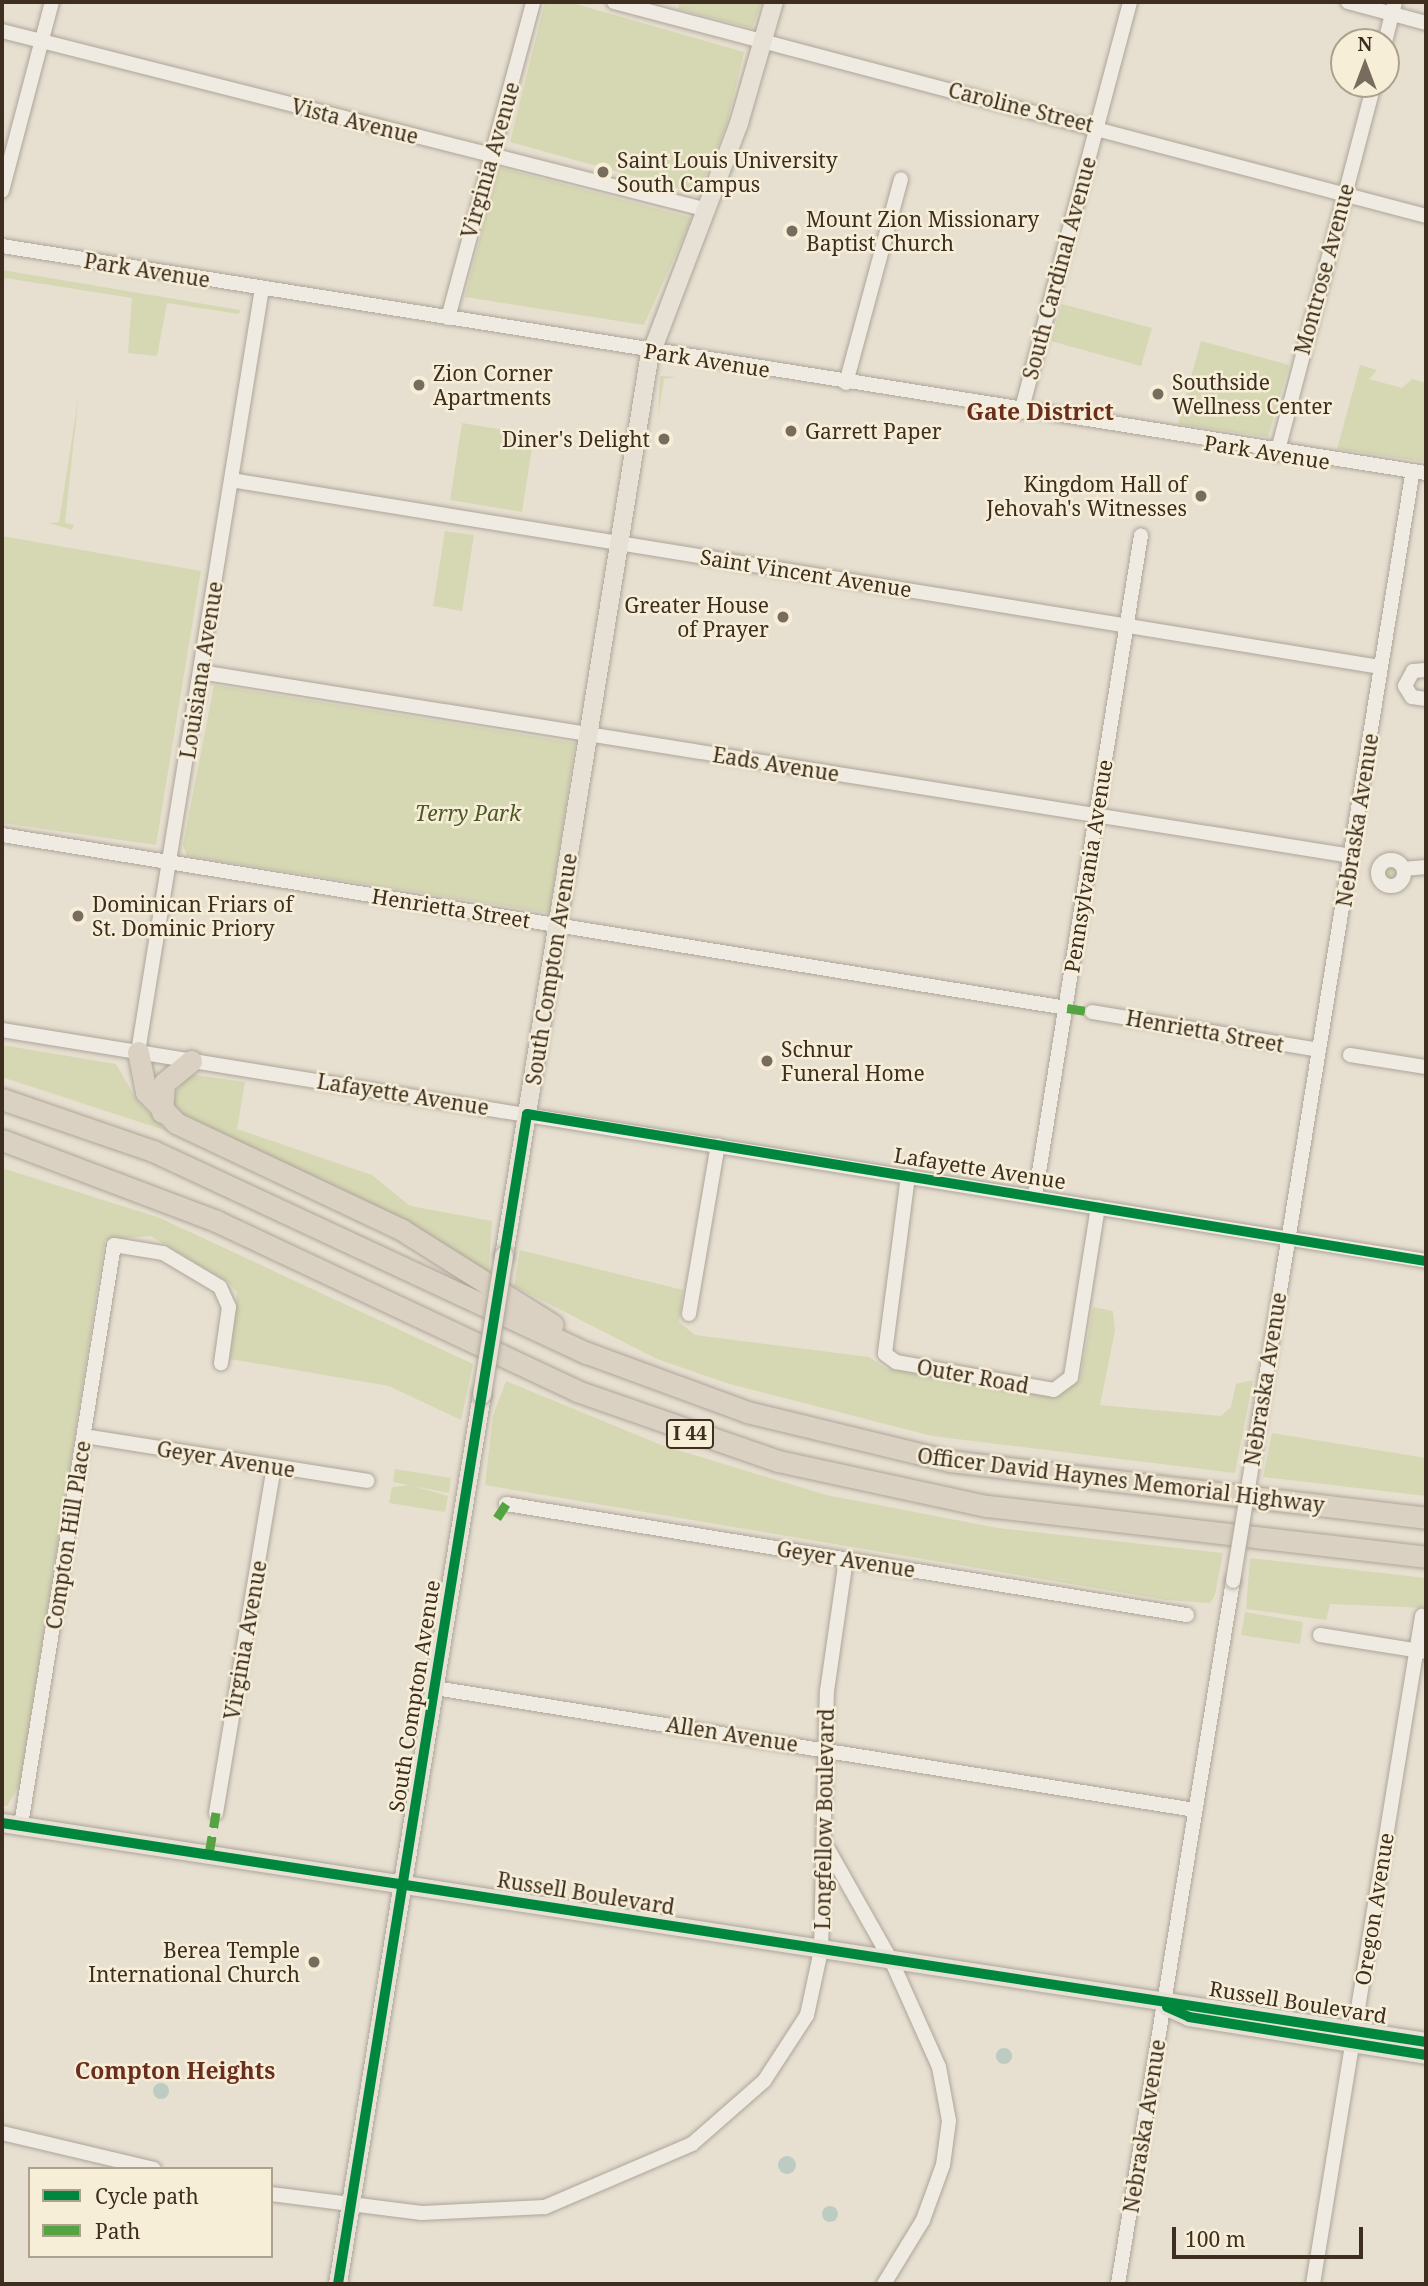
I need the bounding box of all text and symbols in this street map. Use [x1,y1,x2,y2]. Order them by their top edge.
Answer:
north arrow [1330,28,1400,98]
text: N [1358,31,1372,57]
street label: Caroline Street [946,77,1096,137]
street label: Virginia Avenue [456,79,524,241]
street label: Vista Avenue [289,93,421,149]
place label: Saint Louis University South Campus [617,147,838,197]
street label: South Cardinal Avenue [1017,154,1101,382]
marker: Saint Louis University South Campus [595,164,611,180]
street label: Montrose Avenue [1289,181,1359,357]
place label: Mount Zion Missionary Baptist Church [806,206,1039,256]
marker: Mount Zion Missionary Baptist Church [784,223,800,239]
street label: Park Avenue [82,248,212,292]
street label: Park Avenue [642,338,772,382]
place label: Zion Corner Apartments [433,360,553,410]
place label: Southside Wellness Center [1172,369,1332,419]
marker: Zion Corner Apartments [411,377,427,393]
marker: Southside Wellness Center [1150,386,1166,402]
district label: Gate District [966,397,1114,425]
place label: Garrett Paper [805,418,942,444]
marker: Garrett Paper [783,423,799,439]
place label: Diner's Delight [502,426,650,452]
street label: Park Avenue [1202,430,1332,474]
marker: Diner's Delight [656,431,672,447]
place label: Kingdom Hall of Jehovah's Witnesses [986,471,1187,521]
marker: Kingdom Hall of Jehovah's Witnesses [1193,488,1209,504]
street label: Saint Vincent Avenue [698,544,914,602]
street label: Louisiana Avenue [175,580,227,760]
place label: Greater House of Prayer [624,592,769,642]
marker: Greater House of Prayer [775,609,791,625]
street label: Nebraska Avenue [1331,731,1383,909]
street label: Eads Avenue [711,742,841,786]
street label: Pennsylvania Avenue [1059,758,1117,974]
park label: Terry Park [415,800,521,826]
street label: South Compton Avenue [520,851,582,1087]
street label: Henrietta Street [370,883,532,933]
place label: Dominican Friars of St. Dominic Priory [92,891,293,941]
marker: Dominican Friars of St. Dominic Priory [70,908,86,924]
street label: Henrietta Street [1124,1005,1286,1057]
place label: Schnur Funeral Home [781,1036,925,1086]
marker: Schnur Funeral Home [759,1053,775,1069]
street label: Lafayette Avenue [315,1068,491,1120]
street label: Lafayette Avenue [892,1142,1068,1194]
street label: Nebraska Avenue [1239,1290,1291,1468]
street label: Outer Road [915,1354,1031,1398]
road number: I 44 [666,1418,714,1450]
street label: Geyer Avenue [155,1436,297,1482]
street label: Compton Hill Place [41,1439,95,1631]
street label: Officer David Haynes Memorial Highway [916,1443,1326,1517]
street label: Geyer Avenue [775,1536,917,1582]
street label: Virginia Avenue [219,1558,271,1722]
street label: South Compton Avenue [383,1578,445,1814]
street label: Longfellow Boulevard [809,1708,839,1930]
street label: Allen Avenue [664,1711,800,1757]
street label: Oregon Avenue [1349,1831,1399,1987]
street label: Russell Boulevard [495,1867,677,1919]
place label: Berea Temple International Church [88,1937,300,1987]
marker: Berea Temple International Church [306,1954,322,1970]
street label: Russell Boulevard [1207,1976,1389,2028]
street label: Nebraska Avenue [1118,2037,1170,2215]
district label: Compton Heights [75,2056,275,2084]
legend [28,2167,273,2258]
text: Cycle path [95,2182,199,2210]
scale bar [1176,2212,1367,2256]
text: Path [95,2217,140,2245]
text: 100 m [1185,2225,1246,2253]

